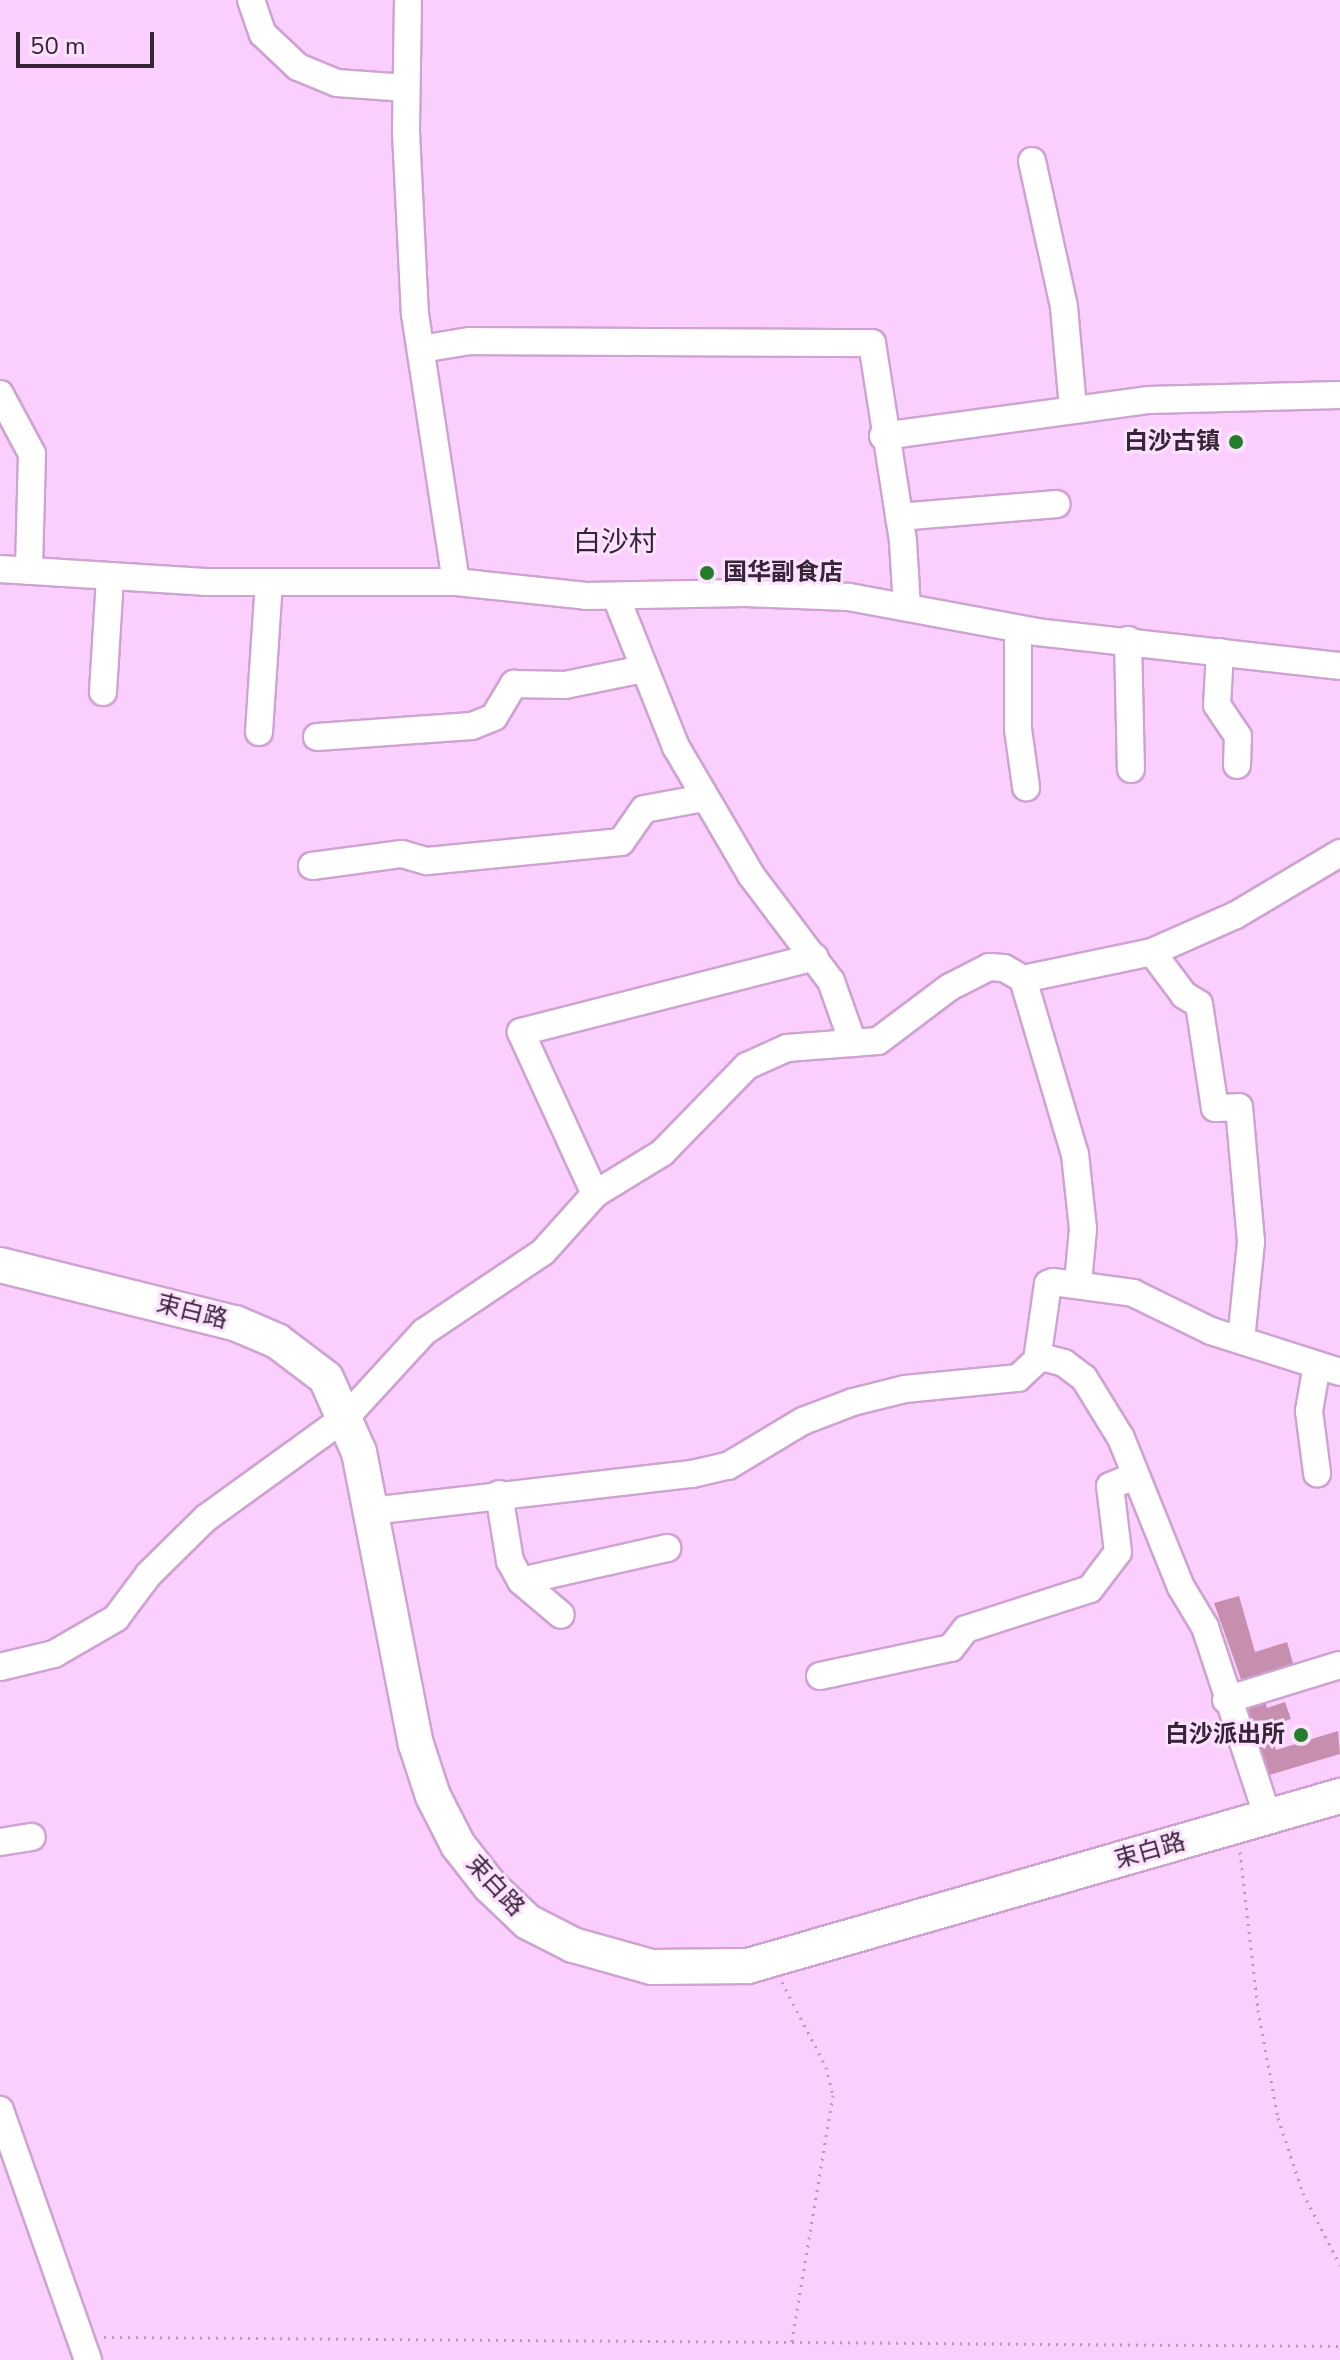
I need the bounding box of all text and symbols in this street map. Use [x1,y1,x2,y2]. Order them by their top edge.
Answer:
scale bar [20,16,158,66]
text: 50 m [30,30,86,62]
place label: 白沙古镇 [1124,428,1220,456]
marker: 白沙古镇 [1227,433,1245,451]
district label: 白沙村 [573,525,657,559]
place label: 国华副食店 [723,559,843,587]
marker: 国华副食店 [698,564,716,582]
street label: 束白路 [154,1289,230,1335]
place label: 白沙派出所 [1165,1721,1285,1749]
marker: 白沙派出所 [1292,1726,1310,1744]
street label: 束白路 [1111,1827,1189,1875]
street label: 束白路 [460,1850,530,1922]

